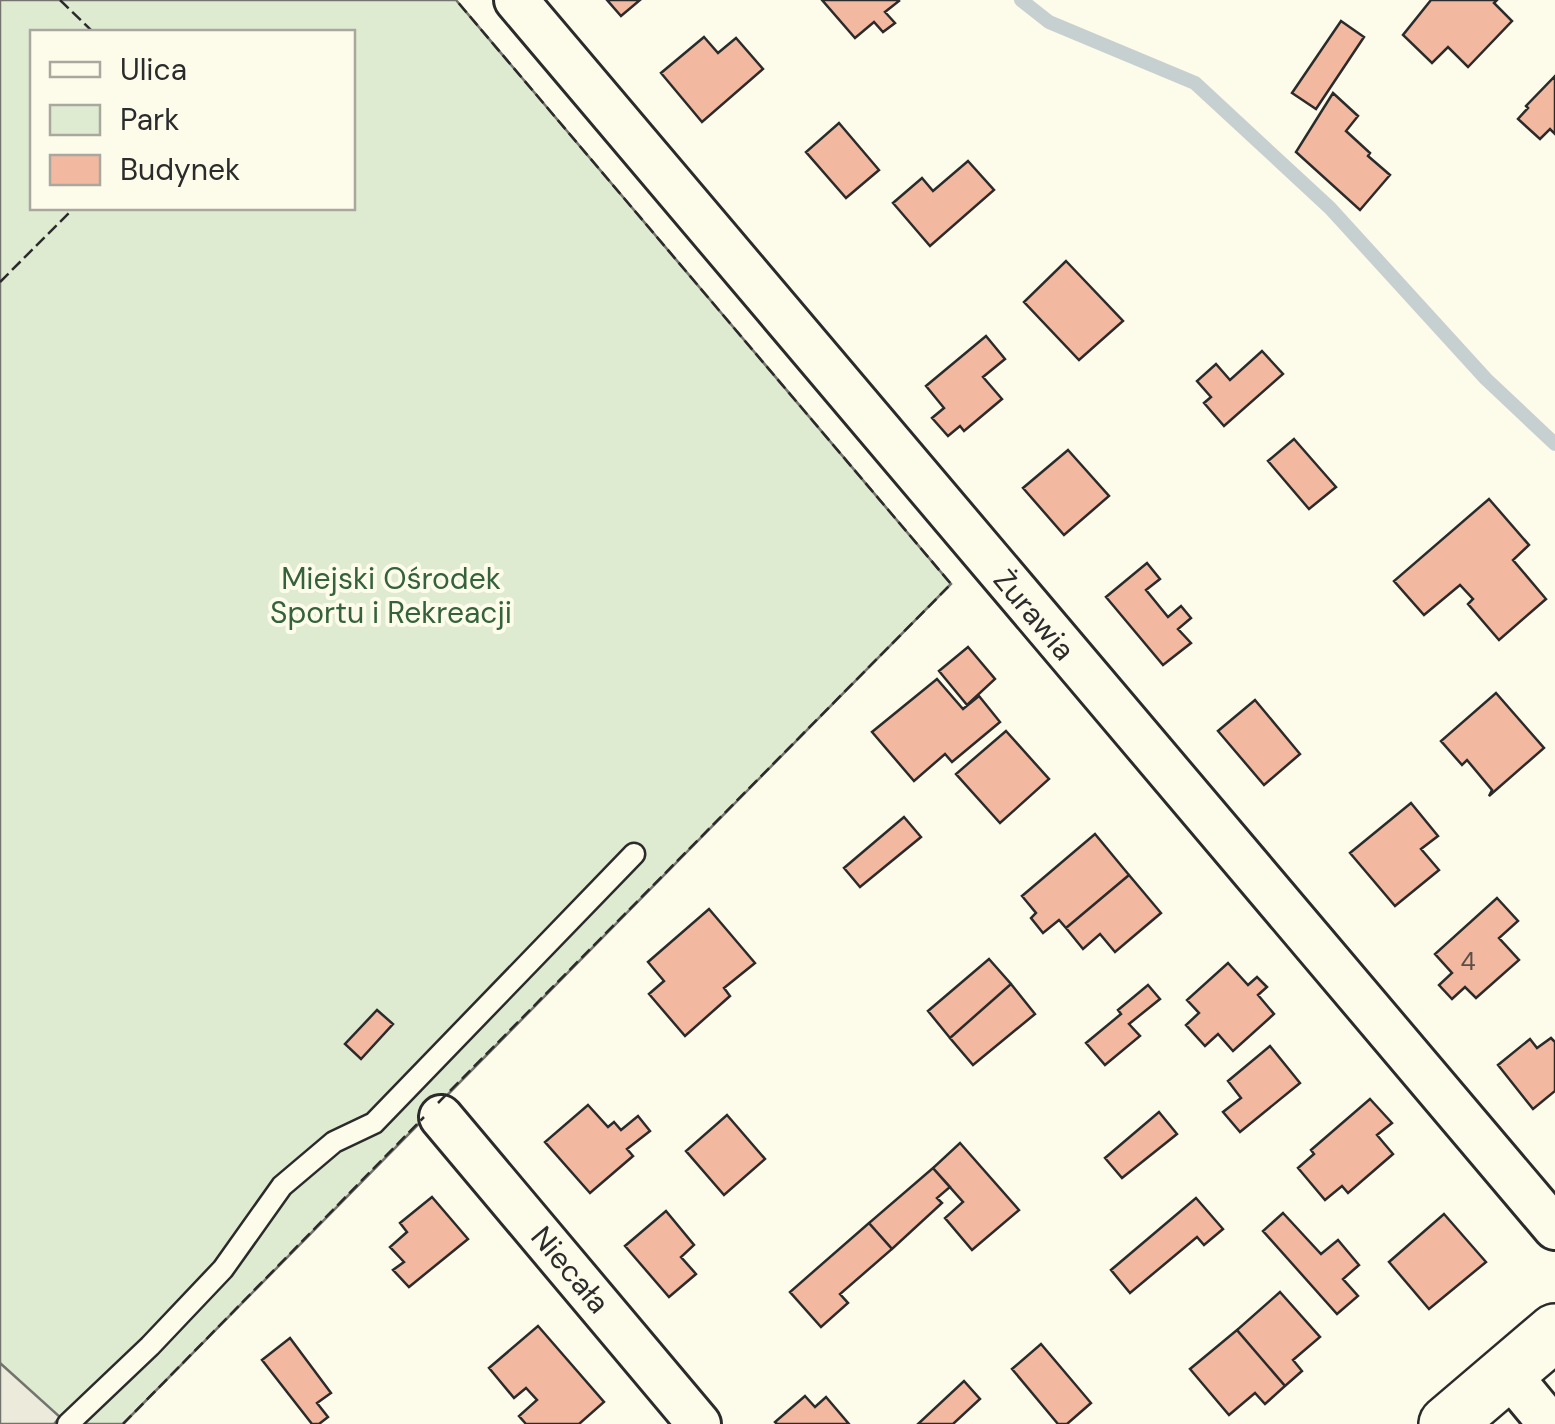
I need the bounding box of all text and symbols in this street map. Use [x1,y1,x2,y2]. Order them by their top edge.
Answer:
legend [30,30,355,210]
text: Ulica [120,50,187,89]
text: Park [120,100,179,139]
text: Budynek [120,150,240,189]
park label: Miejski Ośrodek Sportu i Rekreacji [270,559,512,632]
street label: Żurawia [985,561,1084,668]
house number: 4 [1460,945,1476,978]
street label: Niecała [523,1218,618,1321]

